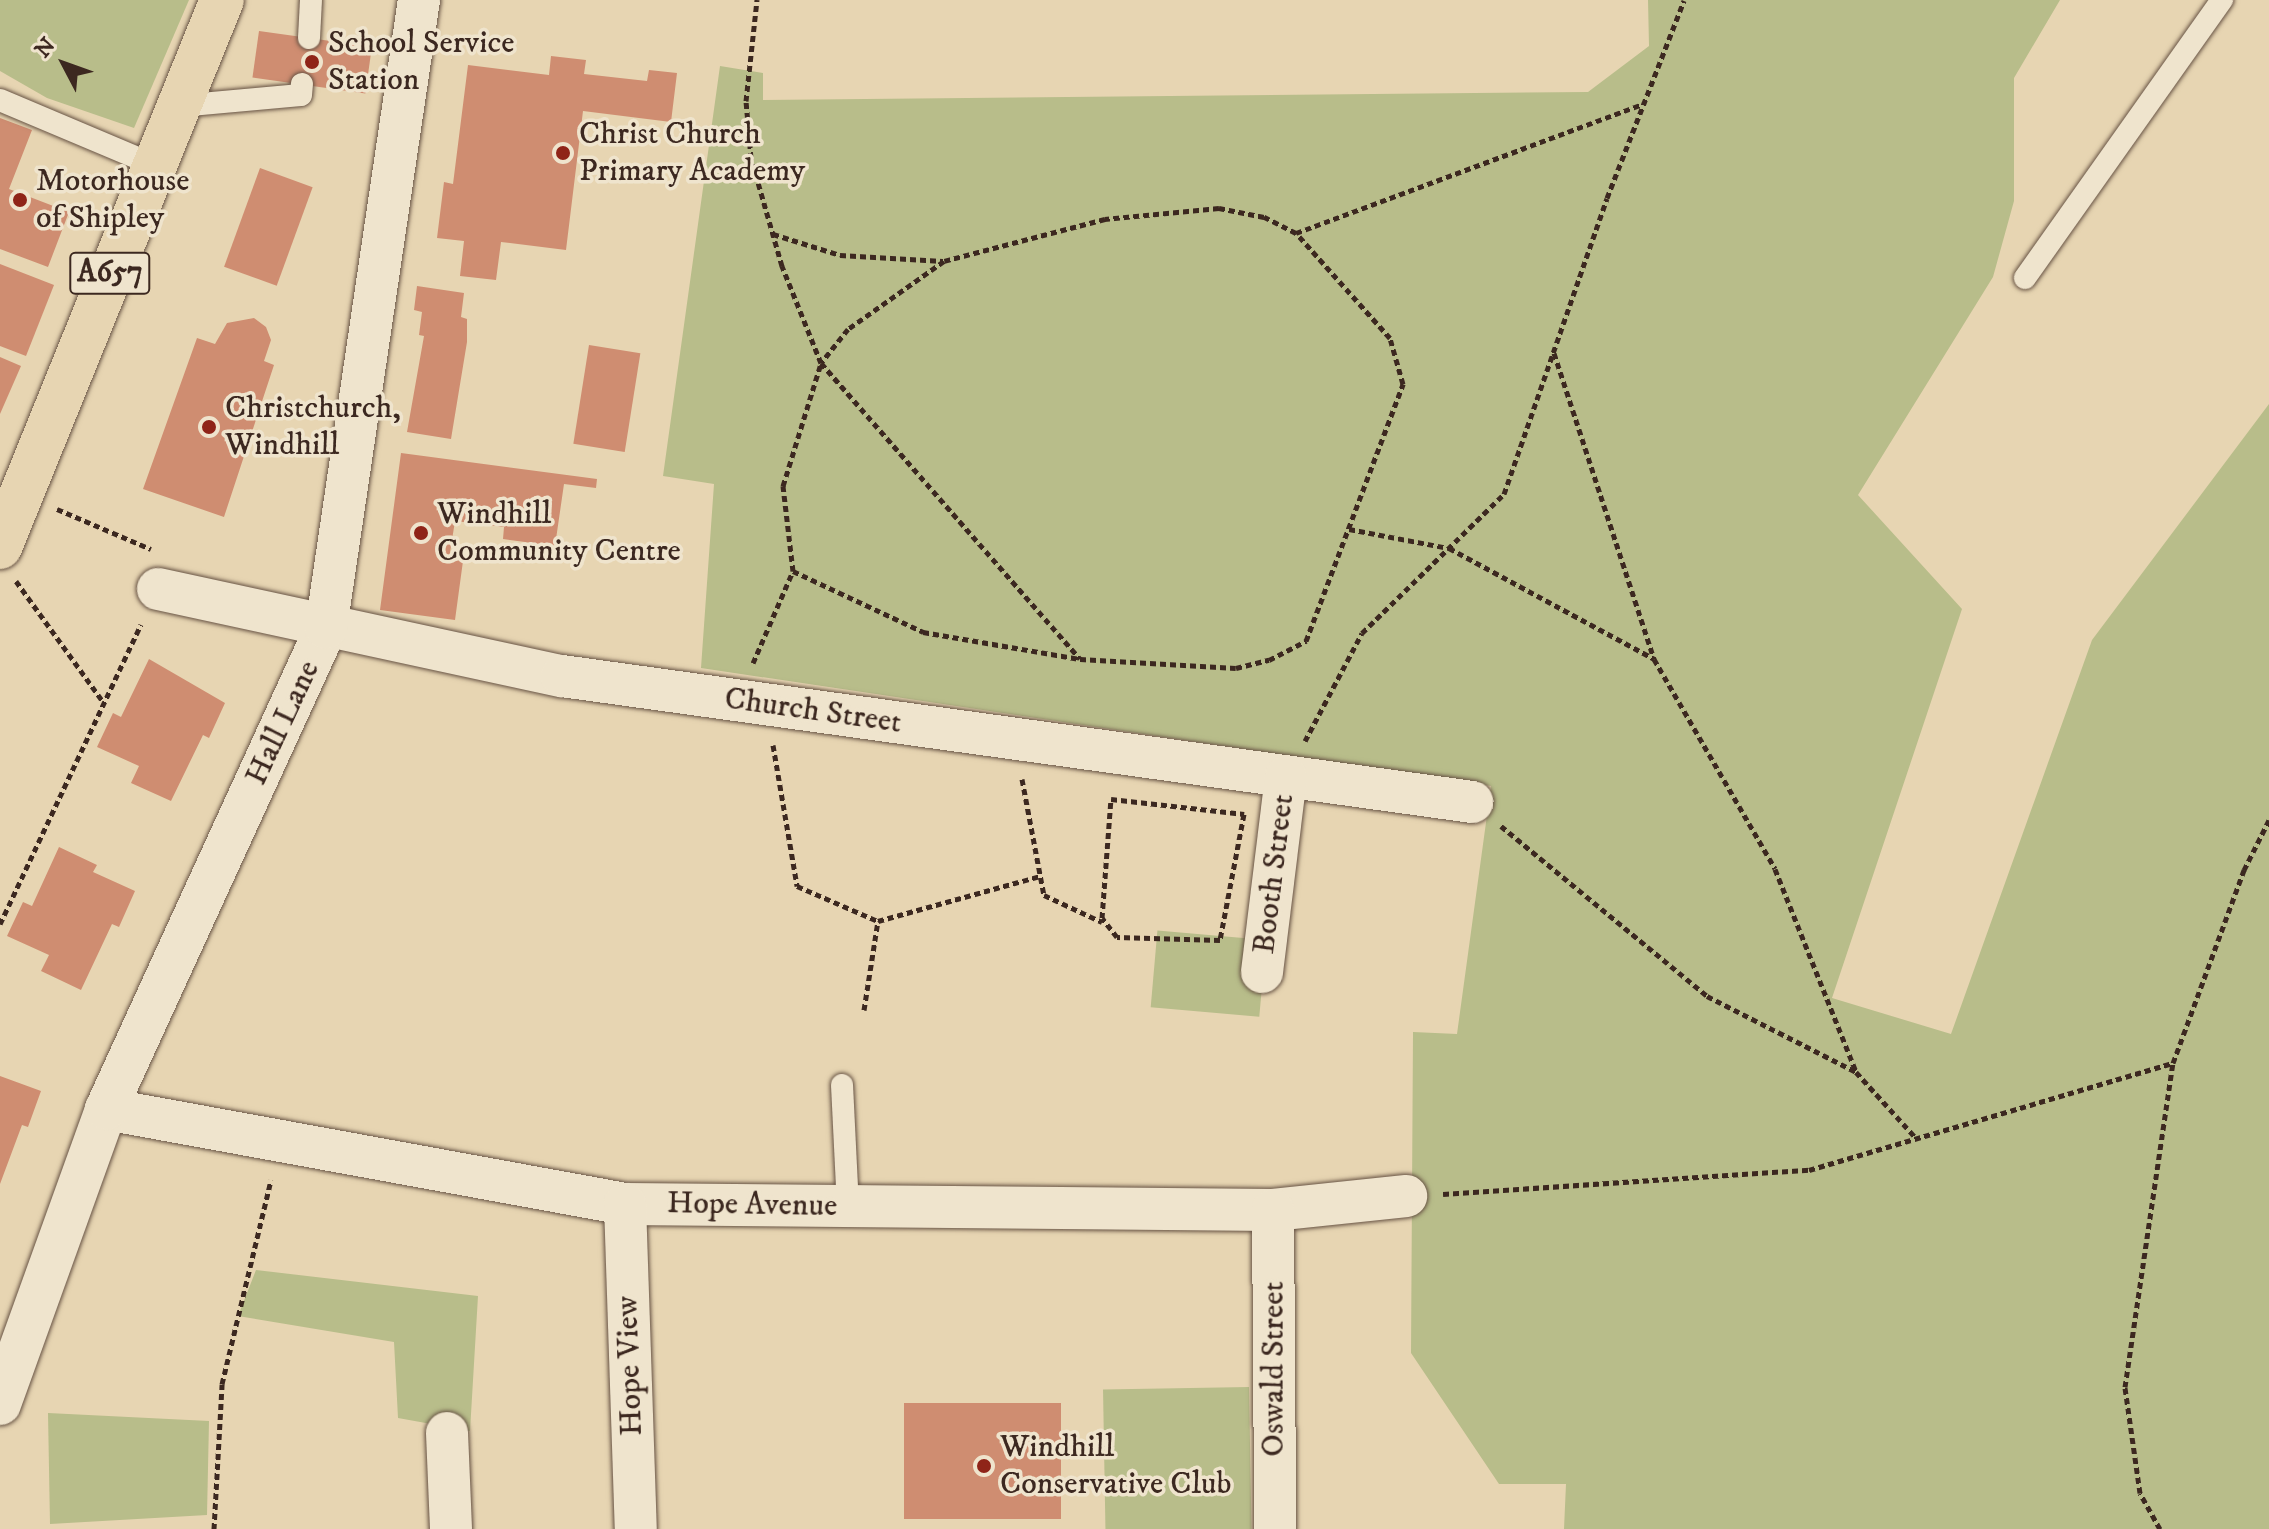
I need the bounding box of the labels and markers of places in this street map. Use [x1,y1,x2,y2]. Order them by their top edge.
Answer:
place label: School Service Station [328,25,514,100]
marker: School Service Station [303,53,321,71]
place label: Christ Church Primary Academy [579,116,805,191]
marker: Christ Church Primary Academy [554,144,572,162]
place label: Motorhouse of Shipley [36,163,189,238]
marker: Motorhouse of Shipley [11,191,29,209]
place label: Christchurch, Windhill [225,390,401,465]
marker: Christchurch, Windhill [200,418,218,436]
place label: Windhill Community Centre [437,496,681,571]
marker: Windhill Community Centre [412,524,430,542]
place label: Windhill Conservative Club [1000,1429,1231,1504]
marker: Windhill Conservative Club [975,1457,993,1475]

